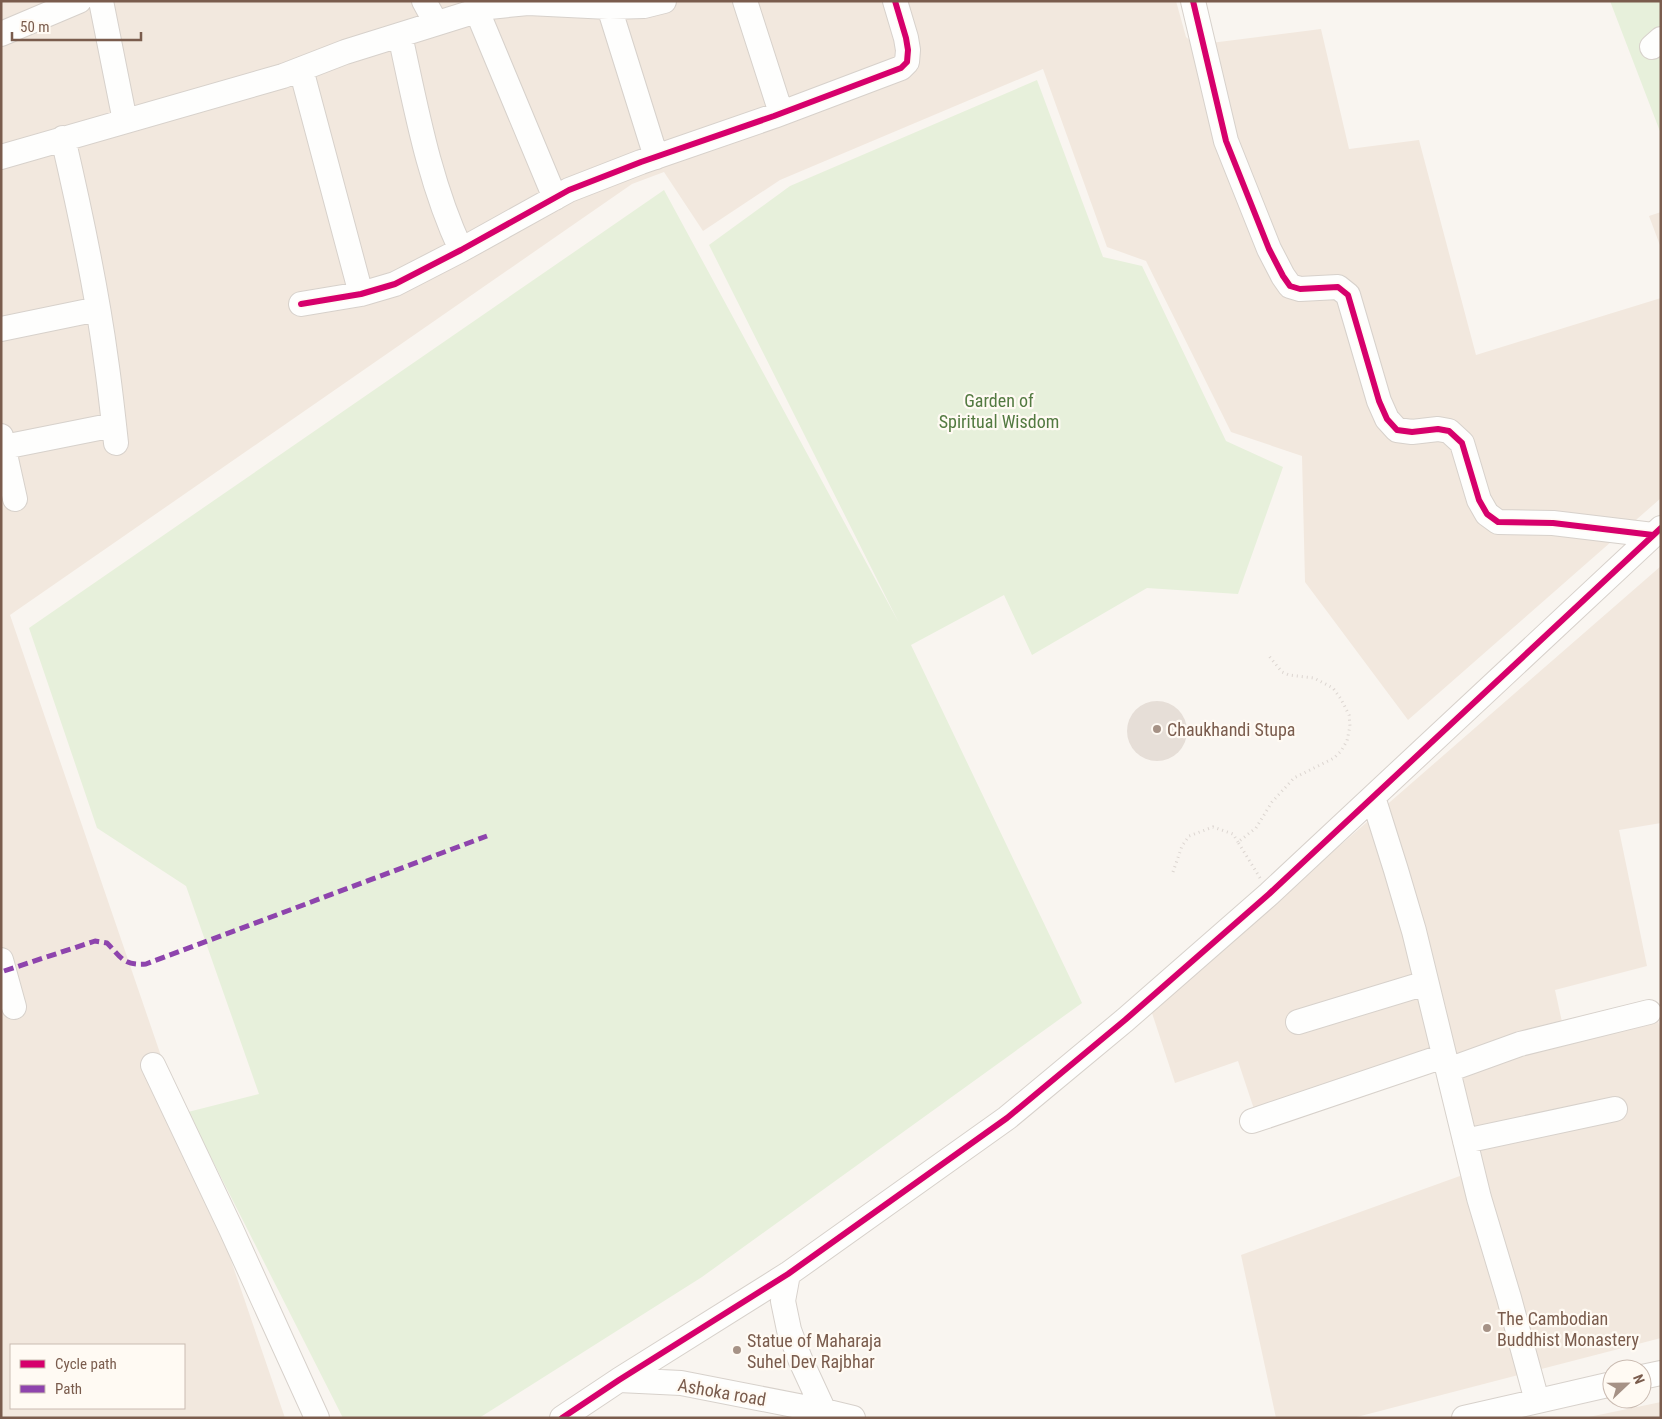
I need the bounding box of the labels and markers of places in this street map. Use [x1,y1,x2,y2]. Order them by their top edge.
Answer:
place label: Chaukhandi Stupa [1167,719,1295,740]
marker: Chaukhandi Stupa [1151,723,1163,735]
place label: The Cambodian Buddhist Monastery [1497,1308,1639,1350]
marker: The Cambodian Buddhist Monastery [1481,1322,1493,1334]
place label: Statue of Maharaja Suhel Dev Rajbhar [747,1330,882,1372]
marker: Statue of Maharaja Suhel Dev Rajbhar [731,1344,743,1356]

